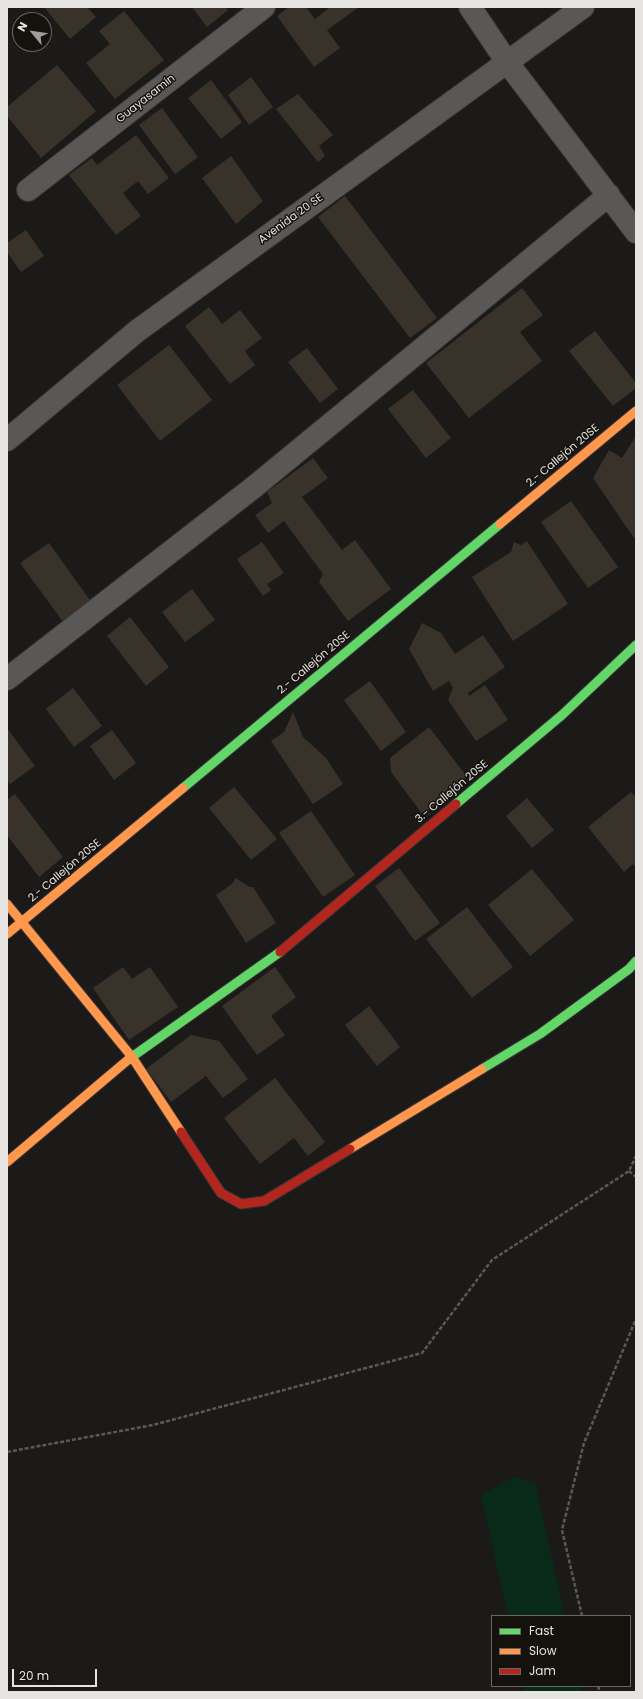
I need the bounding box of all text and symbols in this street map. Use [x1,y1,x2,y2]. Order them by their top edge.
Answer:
north arrow [12,12,52,52]
text: N [13,19,31,34]
street label: Guayasamín [114,72,178,126]
street label: Avenida 20 SE [256,191,326,247]
street label: 2.- Callejón 20SE [524,422,602,490]
street label: 2.- Callejón 20SE [275,629,353,697]
street label: 3.- Callejón 20SE [413,758,491,826]
street label: 2.- Callejón 20SE [26,837,104,905]
legend [491,1615,631,1687]
text: Fast [529,1622,554,1639]
text: Slow [529,1642,557,1659]
scale bar [14,1661,99,1687]
text: Jam [529,1662,556,1679]
text: 20 m [19,1667,49,1684]

